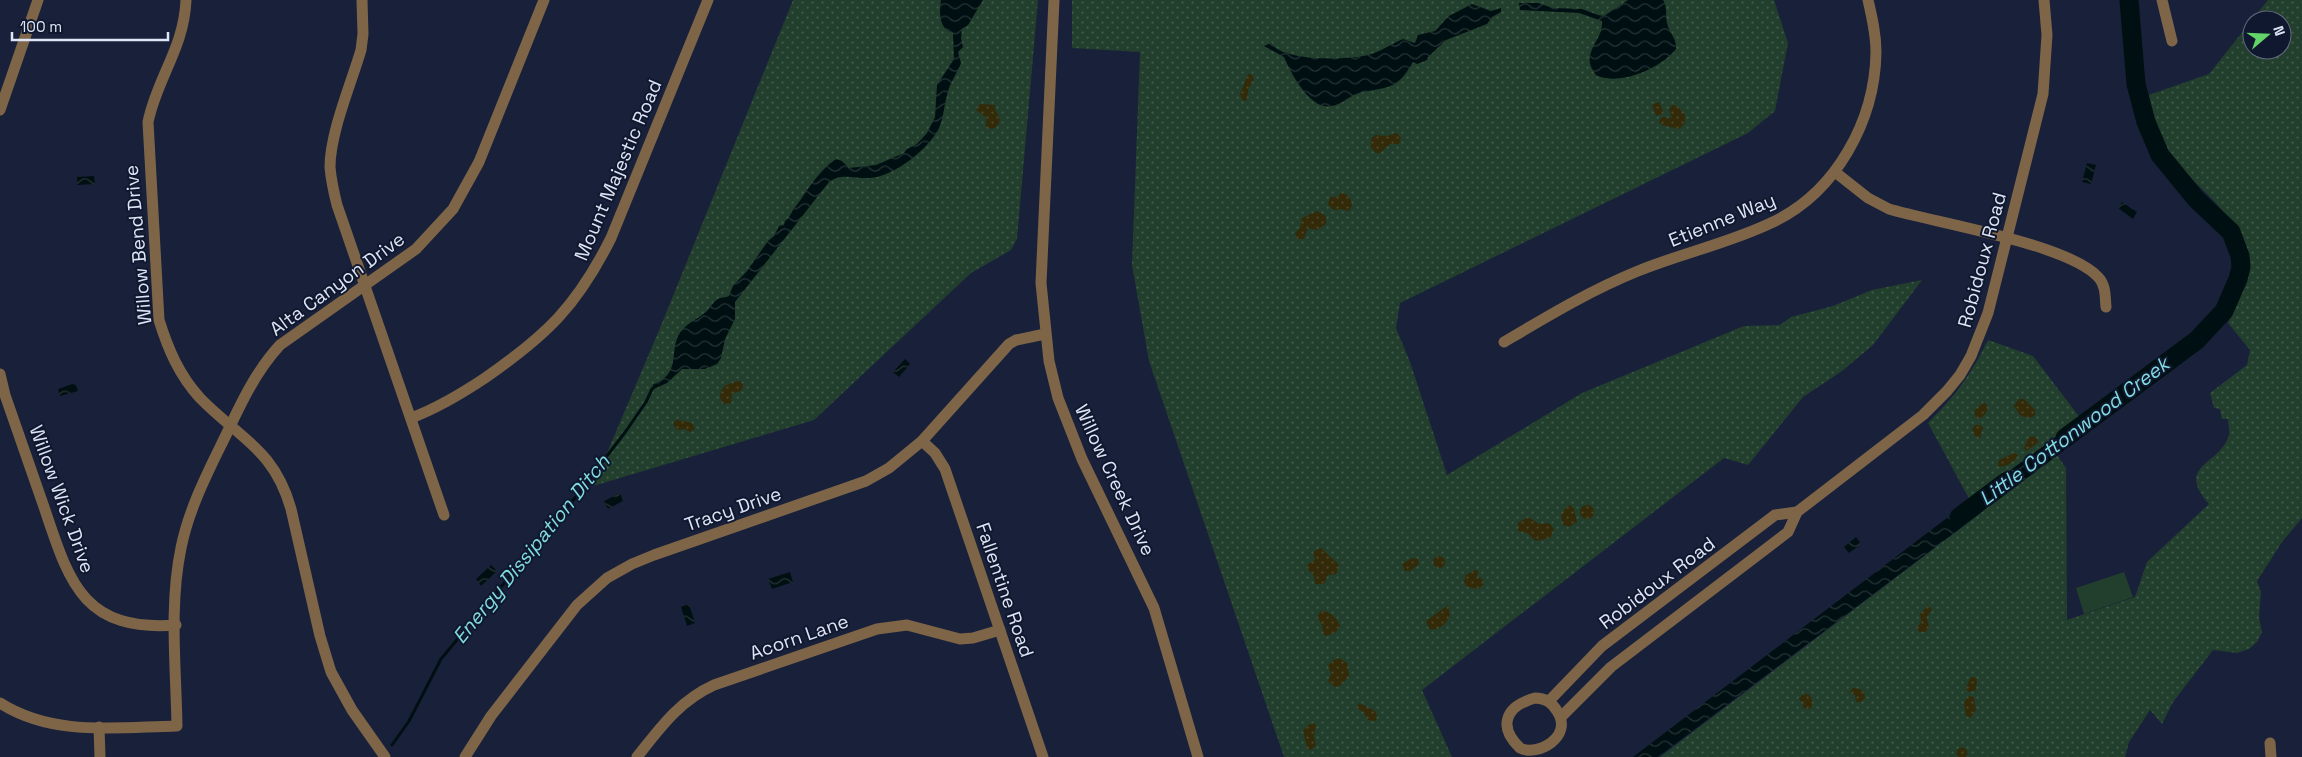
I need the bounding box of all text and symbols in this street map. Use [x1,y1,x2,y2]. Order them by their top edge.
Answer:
scale bar [12,10,169,42]
north arrow [2242,10,2292,60]
text: 100 m [20,17,62,36]
text: N [2269,23,2289,38]
street label: Mount Majestic Road [569,76,667,264]
street label: Willow Bend Drive [119,164,157,326]
street label: Etienne Way [1665,187,1779,253]
street label: Robidoux Road [1952,190,2012,330]
street label: Alta Canyon Drive [264,227,410,341]
water label: Little Cottonwood Creek [1974,350,2176,511]
street label: Willow Creek Drive [1069,400,1161,560]
street label: Willow Wick Drive [24,422,100,576]
water label: Energy Dissipation Ditch [447,449,616,649]
street label: Tracy Drive [681,481,785,537]
street label: Fallentine Road [970,519,1040,661]
street label: Robidoux Road [1594,531,1720,635]
street label: Acorn Lane [746,608,852,666]

